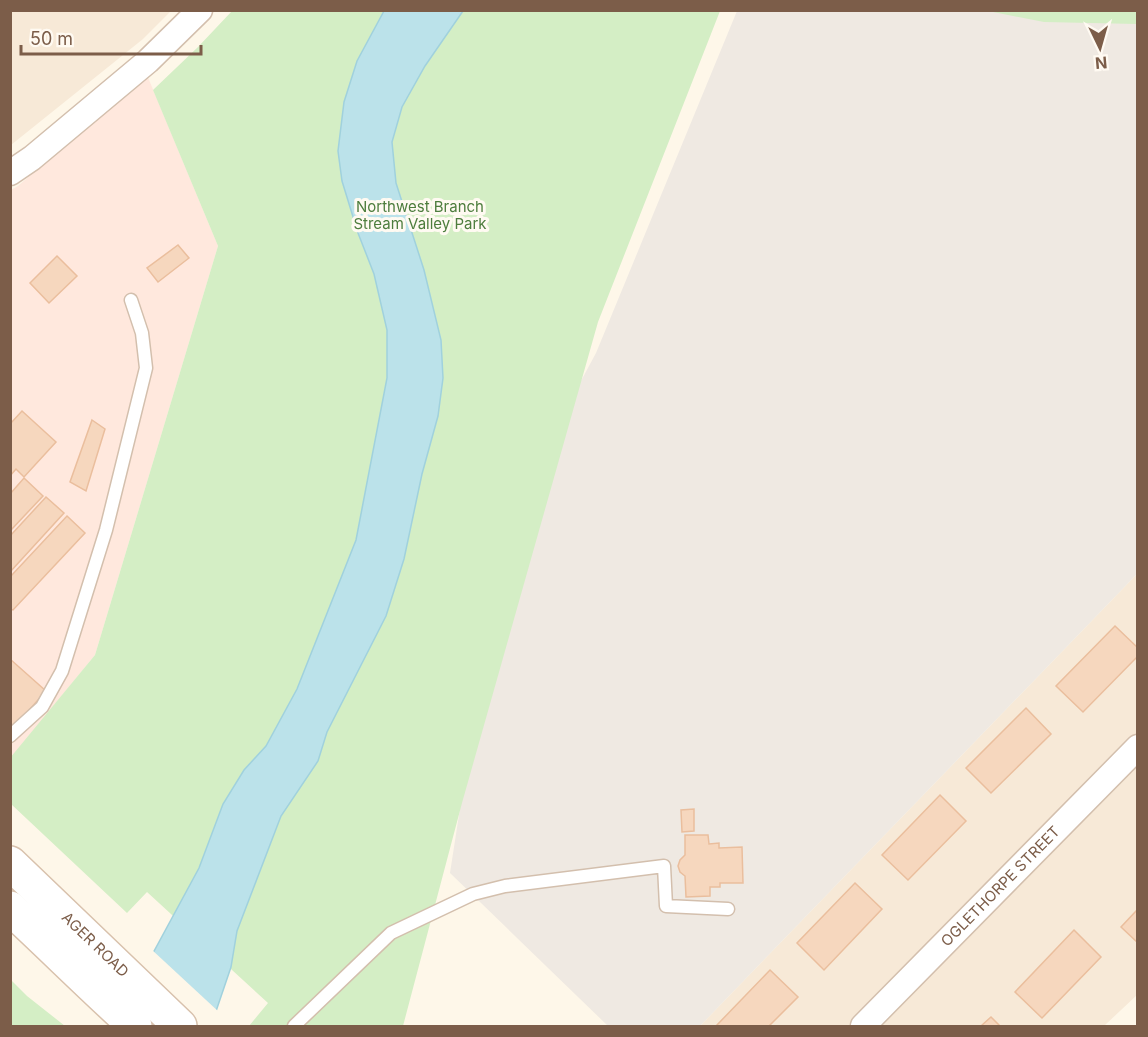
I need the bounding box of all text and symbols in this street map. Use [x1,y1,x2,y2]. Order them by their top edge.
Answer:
scale bar [21,18,201,56]
north arrow [1070,18,1130,78]
text: 50 m [30,28,73,49]
text: N [1094,52,1108,73]
park label: Northwest Branch Stream Valley Park [353,197,487,233]
street label: OGLETHORPE STREET [937,822,1064,950]
street label: AGER ROAD [58,908,133,981]

